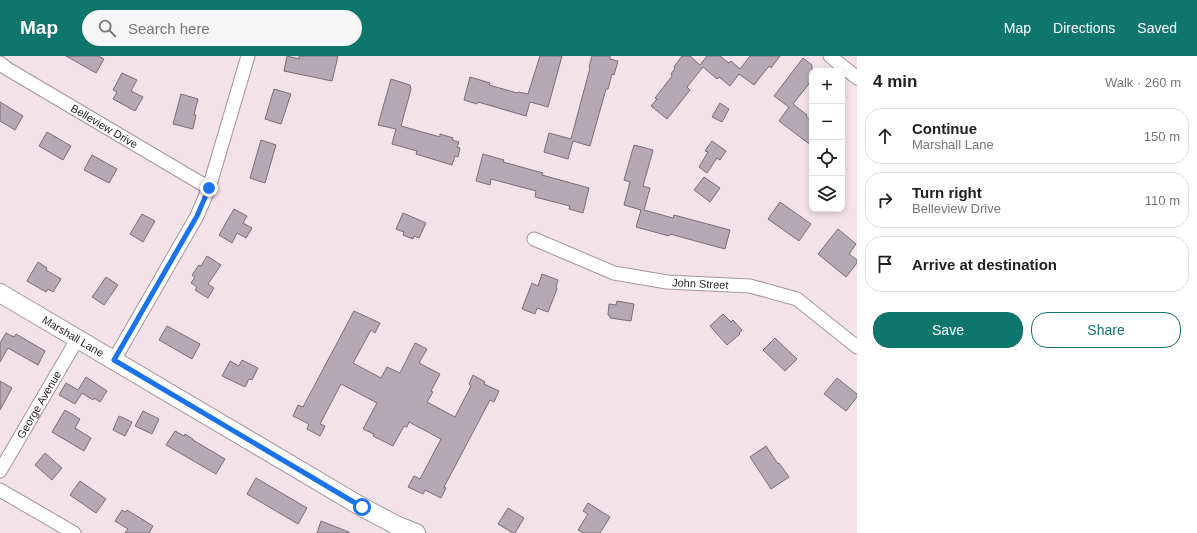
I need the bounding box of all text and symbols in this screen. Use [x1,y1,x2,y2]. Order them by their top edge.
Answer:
search box [82,10,362,46]
text: Map [20,17,58,38]
icon: search [96,17,118,39]
text: Search here [128,20,210,37]
text: Map [1004,20,1031,36]
text: Directions [1053,20,1115,36]
text: Saved [1137,20,1177,36]
map controls [809,68,845,212]
button: + [809,68,845,104]
text: 4 min [873,72,917,91]
text: Walk · 260 m [1105,75,1181,90]
street label: Belleview Drive [69,102,140,150]
button: − [809,104,845,140]
text: Continue [912,120,977,137]
icon: ahead [874,125,896,147]
text: 150 m [1144,129,1180,144]
text: Marshall Lane [912,137,994,152]
button: locate [809,140,845,176]
button: layers [809,176,845,212]
route end [200,179,218,197]
text: Turn right [912,184,982,201]
icon: right [874,189,896,211]
text: 110 m [1145,193,1180,208]
text: Belleview Drive [912,201,1001,216]
icon: arrive [874,253,896,275]
text: Arrive at destination [912,256,1057,273]
street label: John Street [672,276,729,291]
button: Save [873,312,1023,348]
button: Share [1031,312,1181,348]
street label: Marshall Lane [40,313,106,359]
street label: George Avenue [14,369,63,441]
route start [353,498,371,516]

